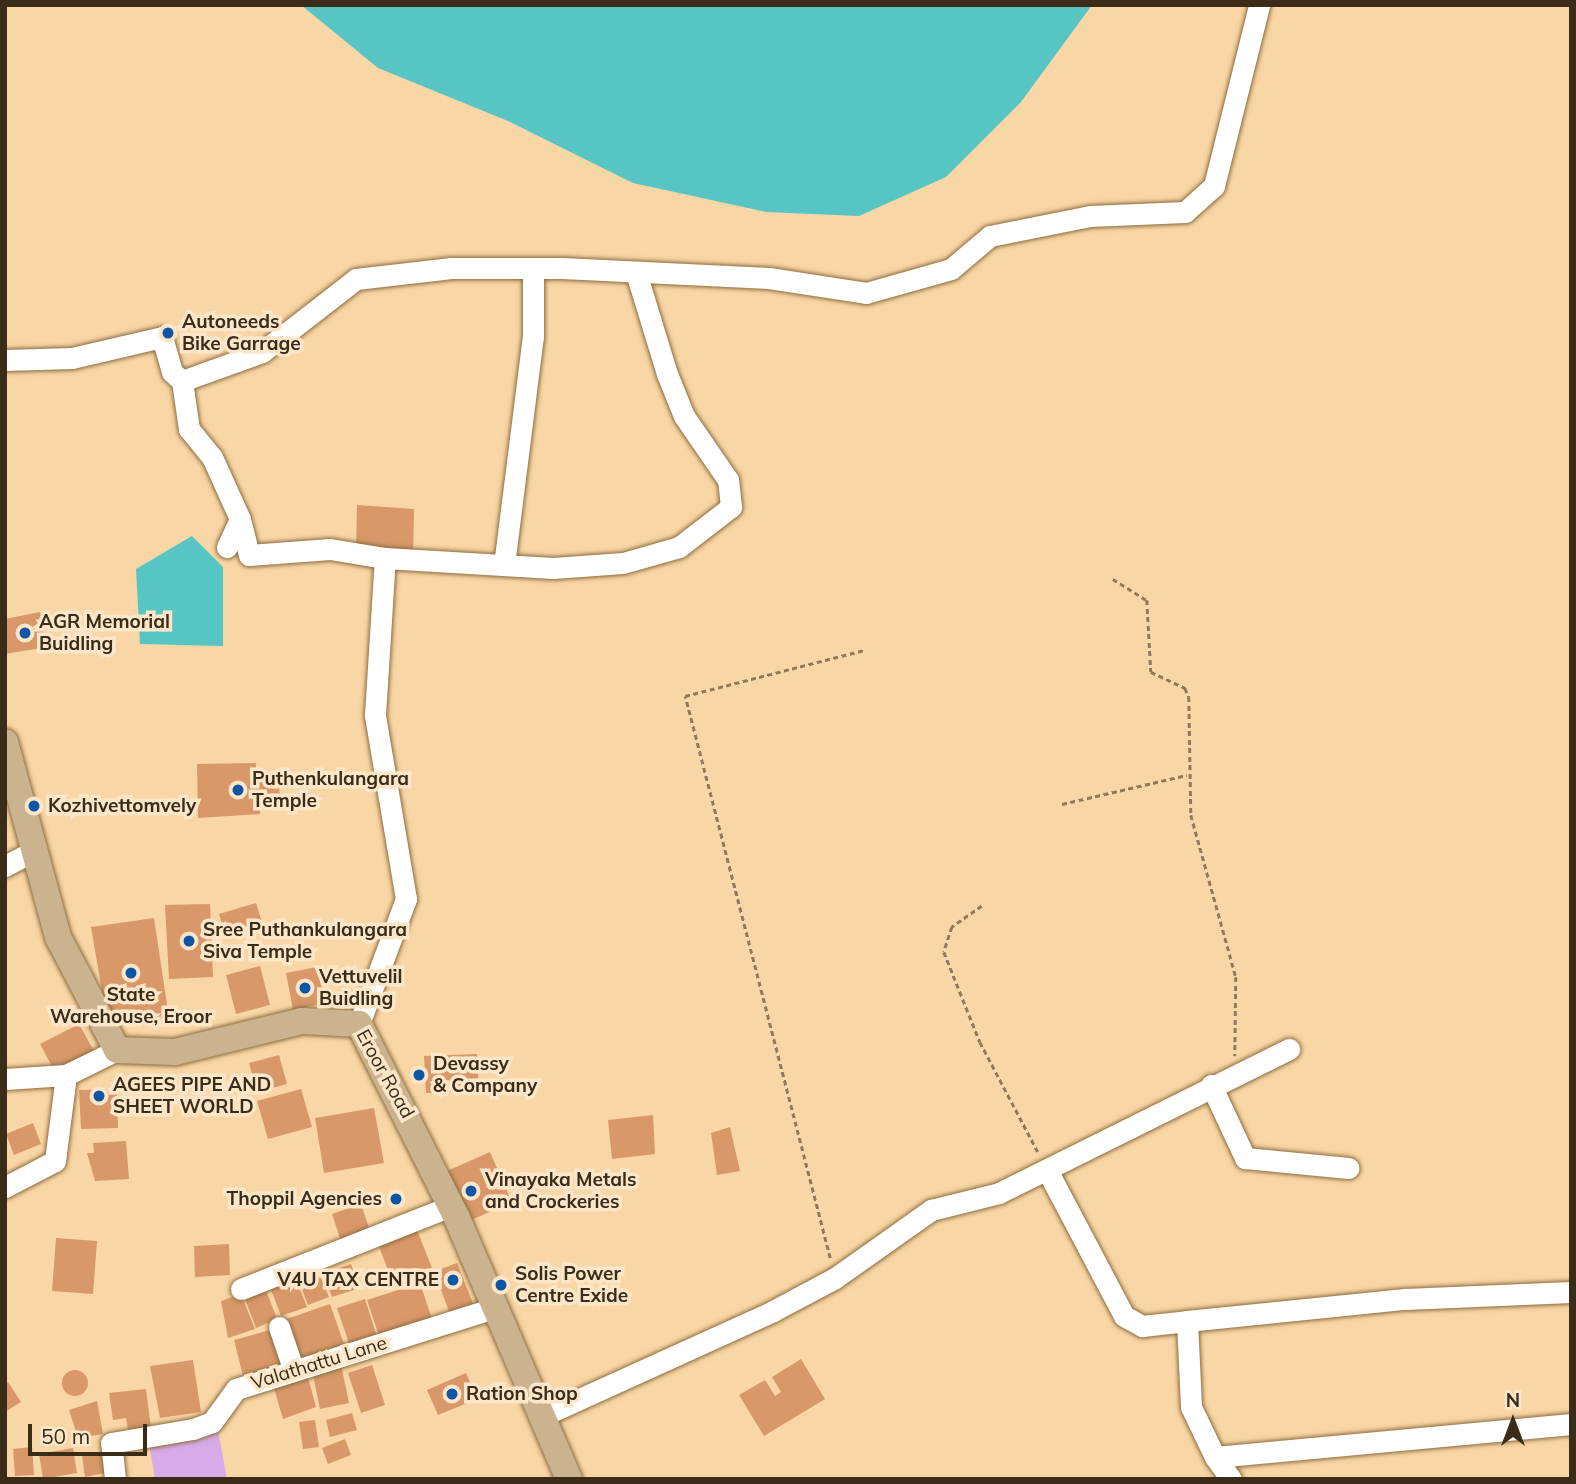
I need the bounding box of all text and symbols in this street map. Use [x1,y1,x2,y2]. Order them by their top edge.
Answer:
place label: Autoneeds Bike Garrage [182,311,301,355]
marker: Autoneeds Bike Garrage [160,325,176,341]
place label: AGR Memorial Buidling [39,611,170,655]
marker: AGR Memorial Buidling [17,625,33,641]
place label: Puthenkulangara Temple [252,768,409,812]
marker: Puthenkulangara Temple [230,782,246,798]
place label: Kozhivettomvely [48,795,196,817]
marker: Kozhivettomvely [26,798,42,814]
place label: Sree Puthankulangara Siva Temple [203,919,407,963]
marker: Sree Puthankulangara Siva Temple [181,933,197,949]
marker: State Warehouse, Eroor [123,965,139,981]
place label: Vettuvelil Buidling [319,966,403,1010]
marker: Vettuvelil Buidling [297,980,313,996]
place label: State Warehouse, Eroor [50,984,212,1028]
street label: Eroor Road [351,1026,419,1122]
place label: Devassy & Company [433,1053,537,1097]
marker: Devassy & Company [411,1067,427,1083]
place label: AGEES PIPE AND SHEET WORLD [113,1074,271,1118]
marker: AGEES PIPE AND SHEET WORLD [91,1088,107,1104]
place label: Vinayaka Metals and Crockeries [485,1169,636,1213]
marker: Vinayaka Metals and Crockeries [463,1183,479,1199]
place label: Thoppil Agencies [227,1188,382,1210]
marker: Thoppil Agencies [388,1191,404,1207]
place label: Solis Power Centre Exide [515,1263,628,1307]
place label: V4U TAX CENTRE [277,1269,439,1291]
marker: V4U TAX CENTRE [445,1272,461,1288]
marker: Solis Power Centre Exide [493,1277,509,1293]
street label: Valathattu Lane [248,1332,390,1394]
place label: Ration Shop [466,1383,578,1405]
marker: Ration Shop [444,1386,460,1402]
north arrow [1478,1386,1548,1456]
text: N [1506,1388,1520,1412]
scale bar [32,1410,150,1454]
text: 50 m [41,1423,90,1449]

